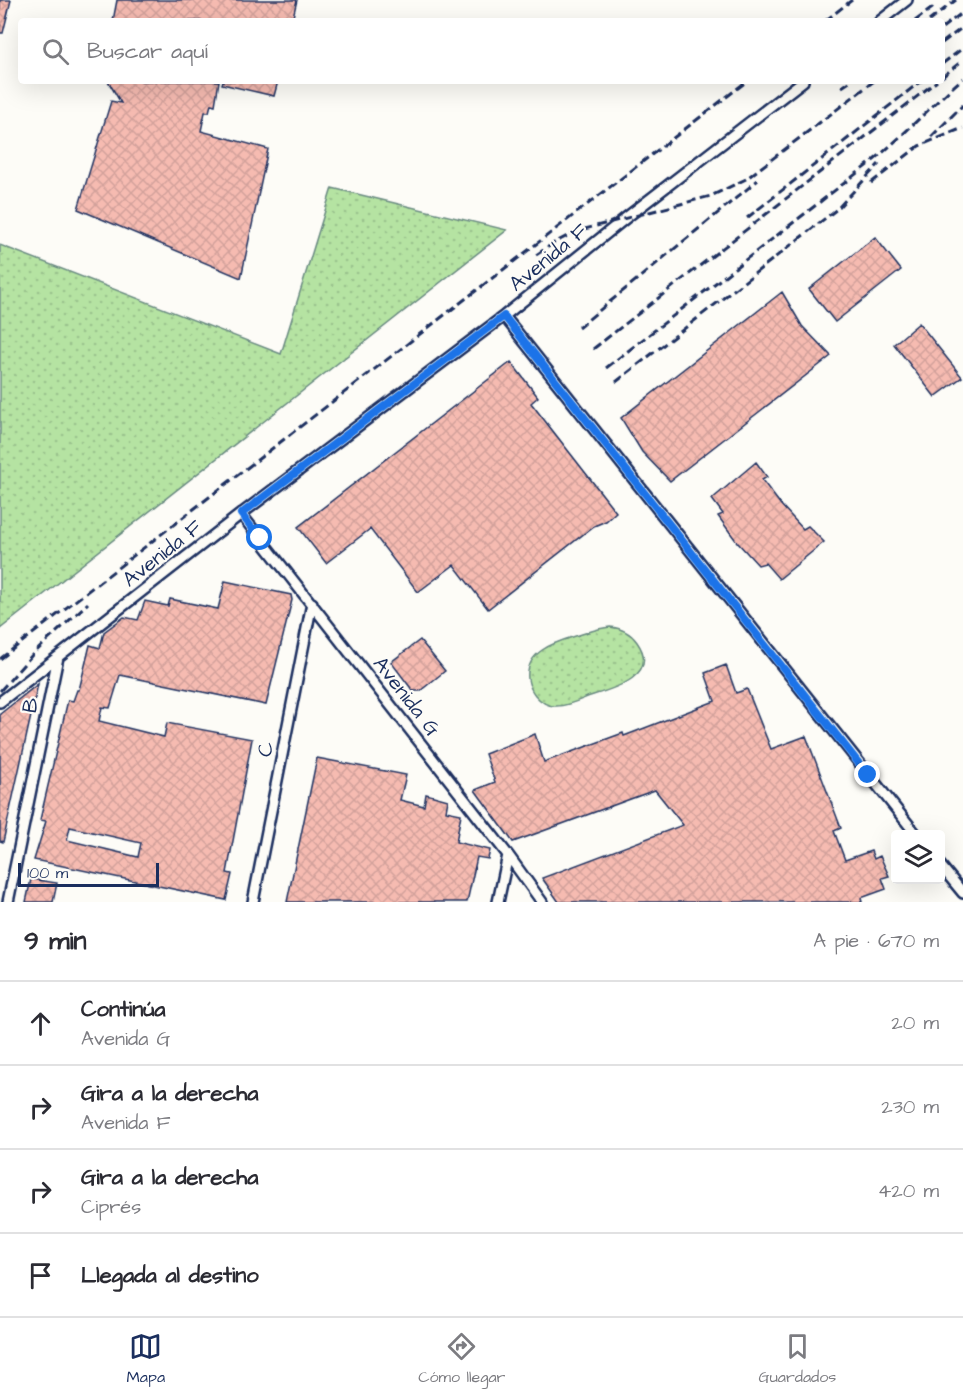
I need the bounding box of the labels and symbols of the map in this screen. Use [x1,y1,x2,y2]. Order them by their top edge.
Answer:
street label: Avenida F [503,216,594,298]
street label: Avenida F [116,513,209,594]
route start [246,524,272,550]
street label: Avenida G [366,650,447,743]
street label: B [15,695,46,715]
street label: C [250,739,281,759]
route end [854,761,880,787]
scale bar [18,860,159,888]

